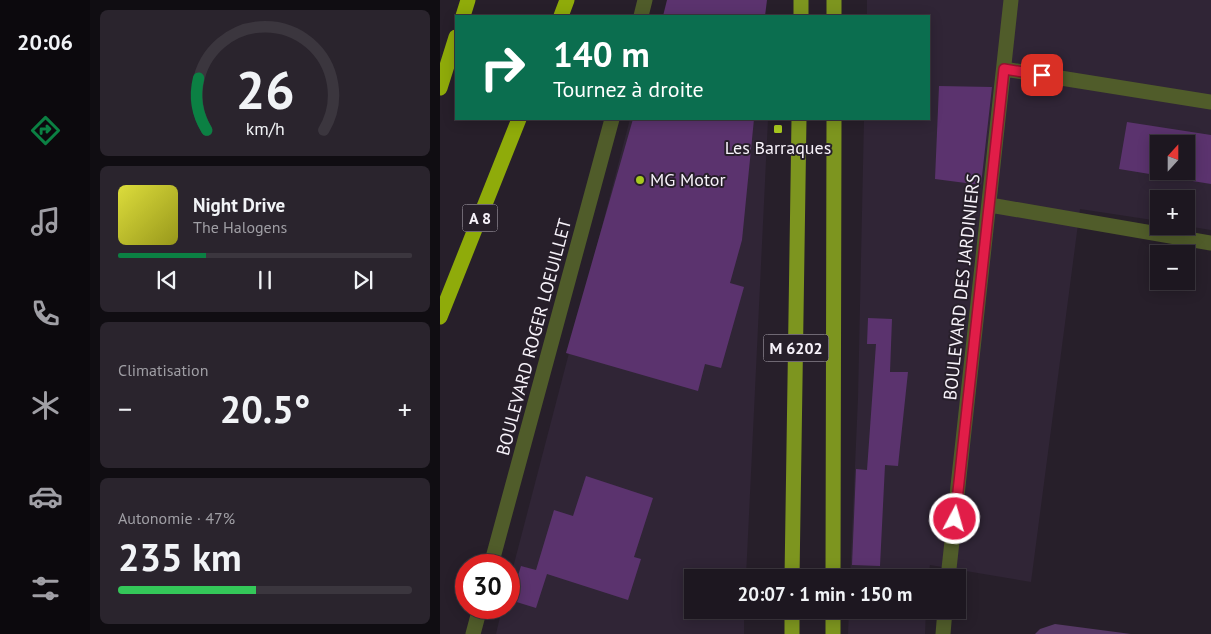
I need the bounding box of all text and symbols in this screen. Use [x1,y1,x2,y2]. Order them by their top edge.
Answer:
text: 20:06 [17,28,73,56]
text: 140 m [553,31,650,77]
icon: right [470,35,535,100]
pin [1021,54,1063,96]
text: 26 [236,56,294,123]
icon: arrive [1028,61,1056,89]
text: Tournez à droite [553,75,704,103]
icon: directions [28,113,63,148]
text: km/h [245,117,285,140]
marker: Les Barraques [772,123,784,135]
north arrow [1150,135,1195,180]
map controls [1150,135,1195,290]
place label: Les Barraques [725,136,831,159]
place label: MG Motor [650,168,726,191]
street label: BOULEVARD DES JARDINIERS [938,173,985,401]
marker: MG Motor [634,174,646,186]
button: + [1150,190,1195,235]
text: Night Drive [193,193,285,217]
icon: music [28,204,63,239]
road number: A 8 [462,204,498,232]
street label: BOULEVARD ROGER LOEUILLET [491,216,576,458]
text: The Halogens [193,217,287,237]
button: − [1150,245,1195,290]
icon: previous [153,266,181,294]
icon: pause [251,266,279,294]
icon: next [349,266,377,294]
icon: phone [28,296,63,331]
road number: M 6202 [764,334,828,362]
text: Climatisation [118,360,208,380]
text: 20.5° [220,384,310,433]
icon: climate [28,388,63,423]
text: − [118,390,132,427]
text: + [398,390,412,427]
icon: car [28,479,63,514]
position arrow [928,492,980,544]
text: Autonomie · 47% [118,508,235,528]
text: 235 km [118,532,242,581]
speed limit sign: 30 [455,554,520,619]
icon: filters [28,571,63,606]
text: 20:07 · 1 min · 150 m [738,582,912,606]

